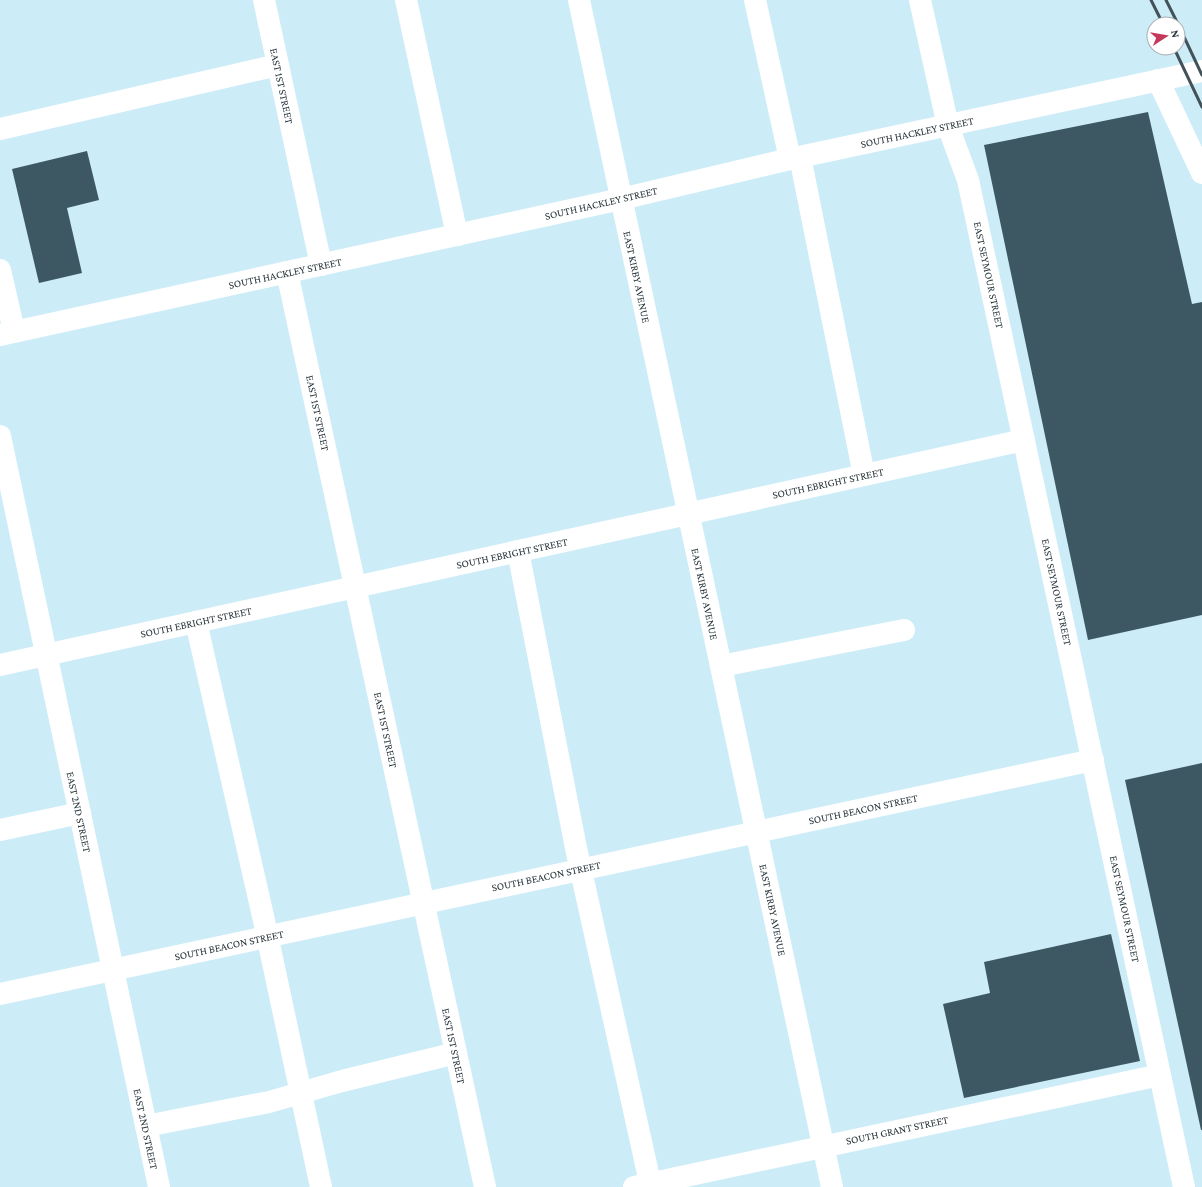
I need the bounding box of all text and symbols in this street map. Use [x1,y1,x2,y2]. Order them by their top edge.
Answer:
north arrow [1146,16,1186,56]
text: N [1169,29,1183,39]
street label: EAST 1ST STREET [268,47,296,125]
street label: SOUTH HACKLEY STREET [859,114,975,150]
street label: SOUTH HACKLEY STREET [543,184,659,222]
street label: EAST SEYMOUR STREET [972,220,1006,330]
street label: EAST KIRBY AVENUE [621,230,653,324]
street label: SOUTH HACKLEY STREET [227,255,343,291]
street label: EAST 1ST STREET [304,374,332,452]
street label: SOUTH EBRIGHT STREET [771,465,885,501]
street label: SOUTH EBRIGHT STREET [455,535,569,571]
street label: EAST SEYMOUR STREET [1040,537,1074,647]
street label: EAST KIRBY AVENUE [689,547,721,641]
street label: SOUTH EBRIGHT STREET [139,604,253,640]
street label: EAST 1ST STREET [372,691,400,769]
street label: EAST 2ND STREET [65,771,93,853]
street label: SOUTH BEACON STREET [807,792,919,826]
street label: EAST SEYMOUR STREET [1108,854,1142,964]
street label: SOUTH BEACON STREET [490,859,602,893]
street label: EAST KIRBY AVENUE [757,863,789,957]
street label: SOUTH BEACON STREET [173,928,285,962]
street label: EAST 1ST STREET [440,1007,468,1085]
street label: EAST 2ND STREET [132,1088,160,1170]
street label: SOUTH GRANT STREET [845,1113,949,1147]

